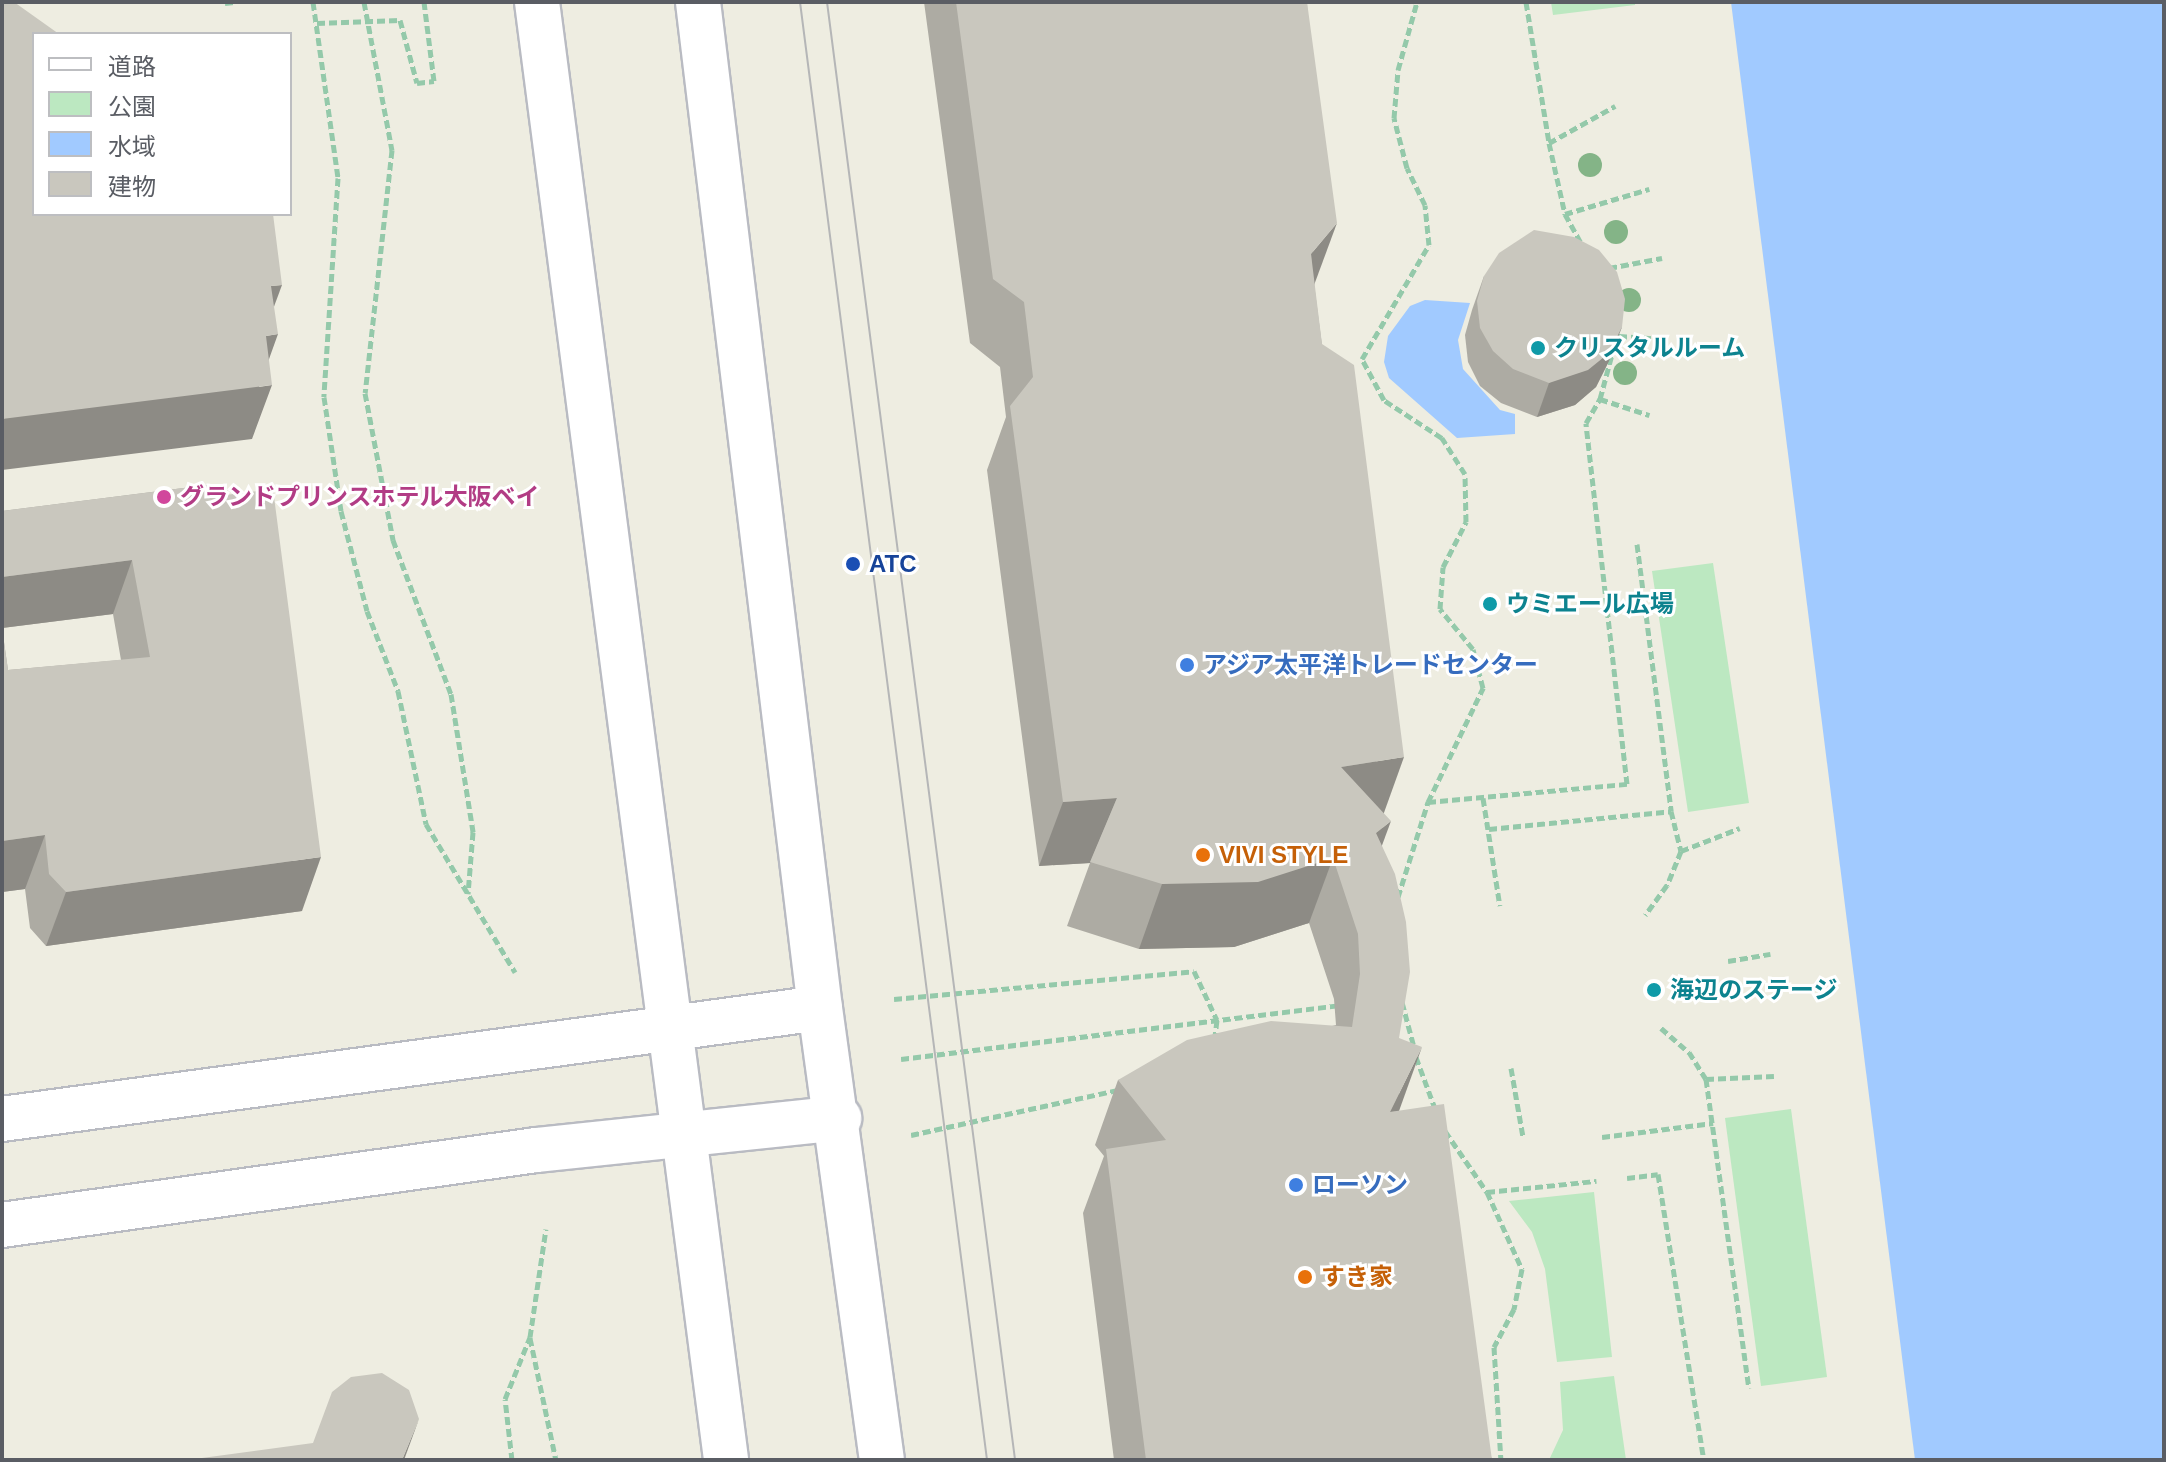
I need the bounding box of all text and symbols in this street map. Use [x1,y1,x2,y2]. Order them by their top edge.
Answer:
legend [32,32,292,216]
text: 道路 [108,53,156,80]
text: 公園 [108,93,156,120]
text: 水域 [108,133,156,160]
text: 建物 [108,173,156,200]
place label: クリスタルルーム [1554,334,1746,362]
marker: クリスタルルーム [1529,339,1547,357]
place label: グランドプリンスホテル大阪ベイ [180,483,540,511]
marker: グランドプリンスホテル大阪ベイ [155,488,173,506]
place label: ATC [869,550,917,578]
marker: ATC [844,555,862,573]
place label: ウミエール広場 [1506,590,1674,618]
marker: ウミエール広場 [1481,595,1499,613]
place label: アジア太平洋トレードセンター [1203,651,1539,679]
marker: アジア太平洋トレードセンター [1178,656,1196,674]
place label: VIVI STYLE [1219,841,1348,869]
marker: VIVI STYLE [1194,846,1212,864]
place label: 海辺のステージ [1670,976,1838,1004]
marker: 海辺のステージ [1645,981,1663,999]
place label: ローソン [1312,1171,1408,1199]
marker: ローソン [1287,1176,1305,1194]
place label: すき家 [1321,1263,1393,1291]
marker: すき家 [1296,1268,1314,1286]

